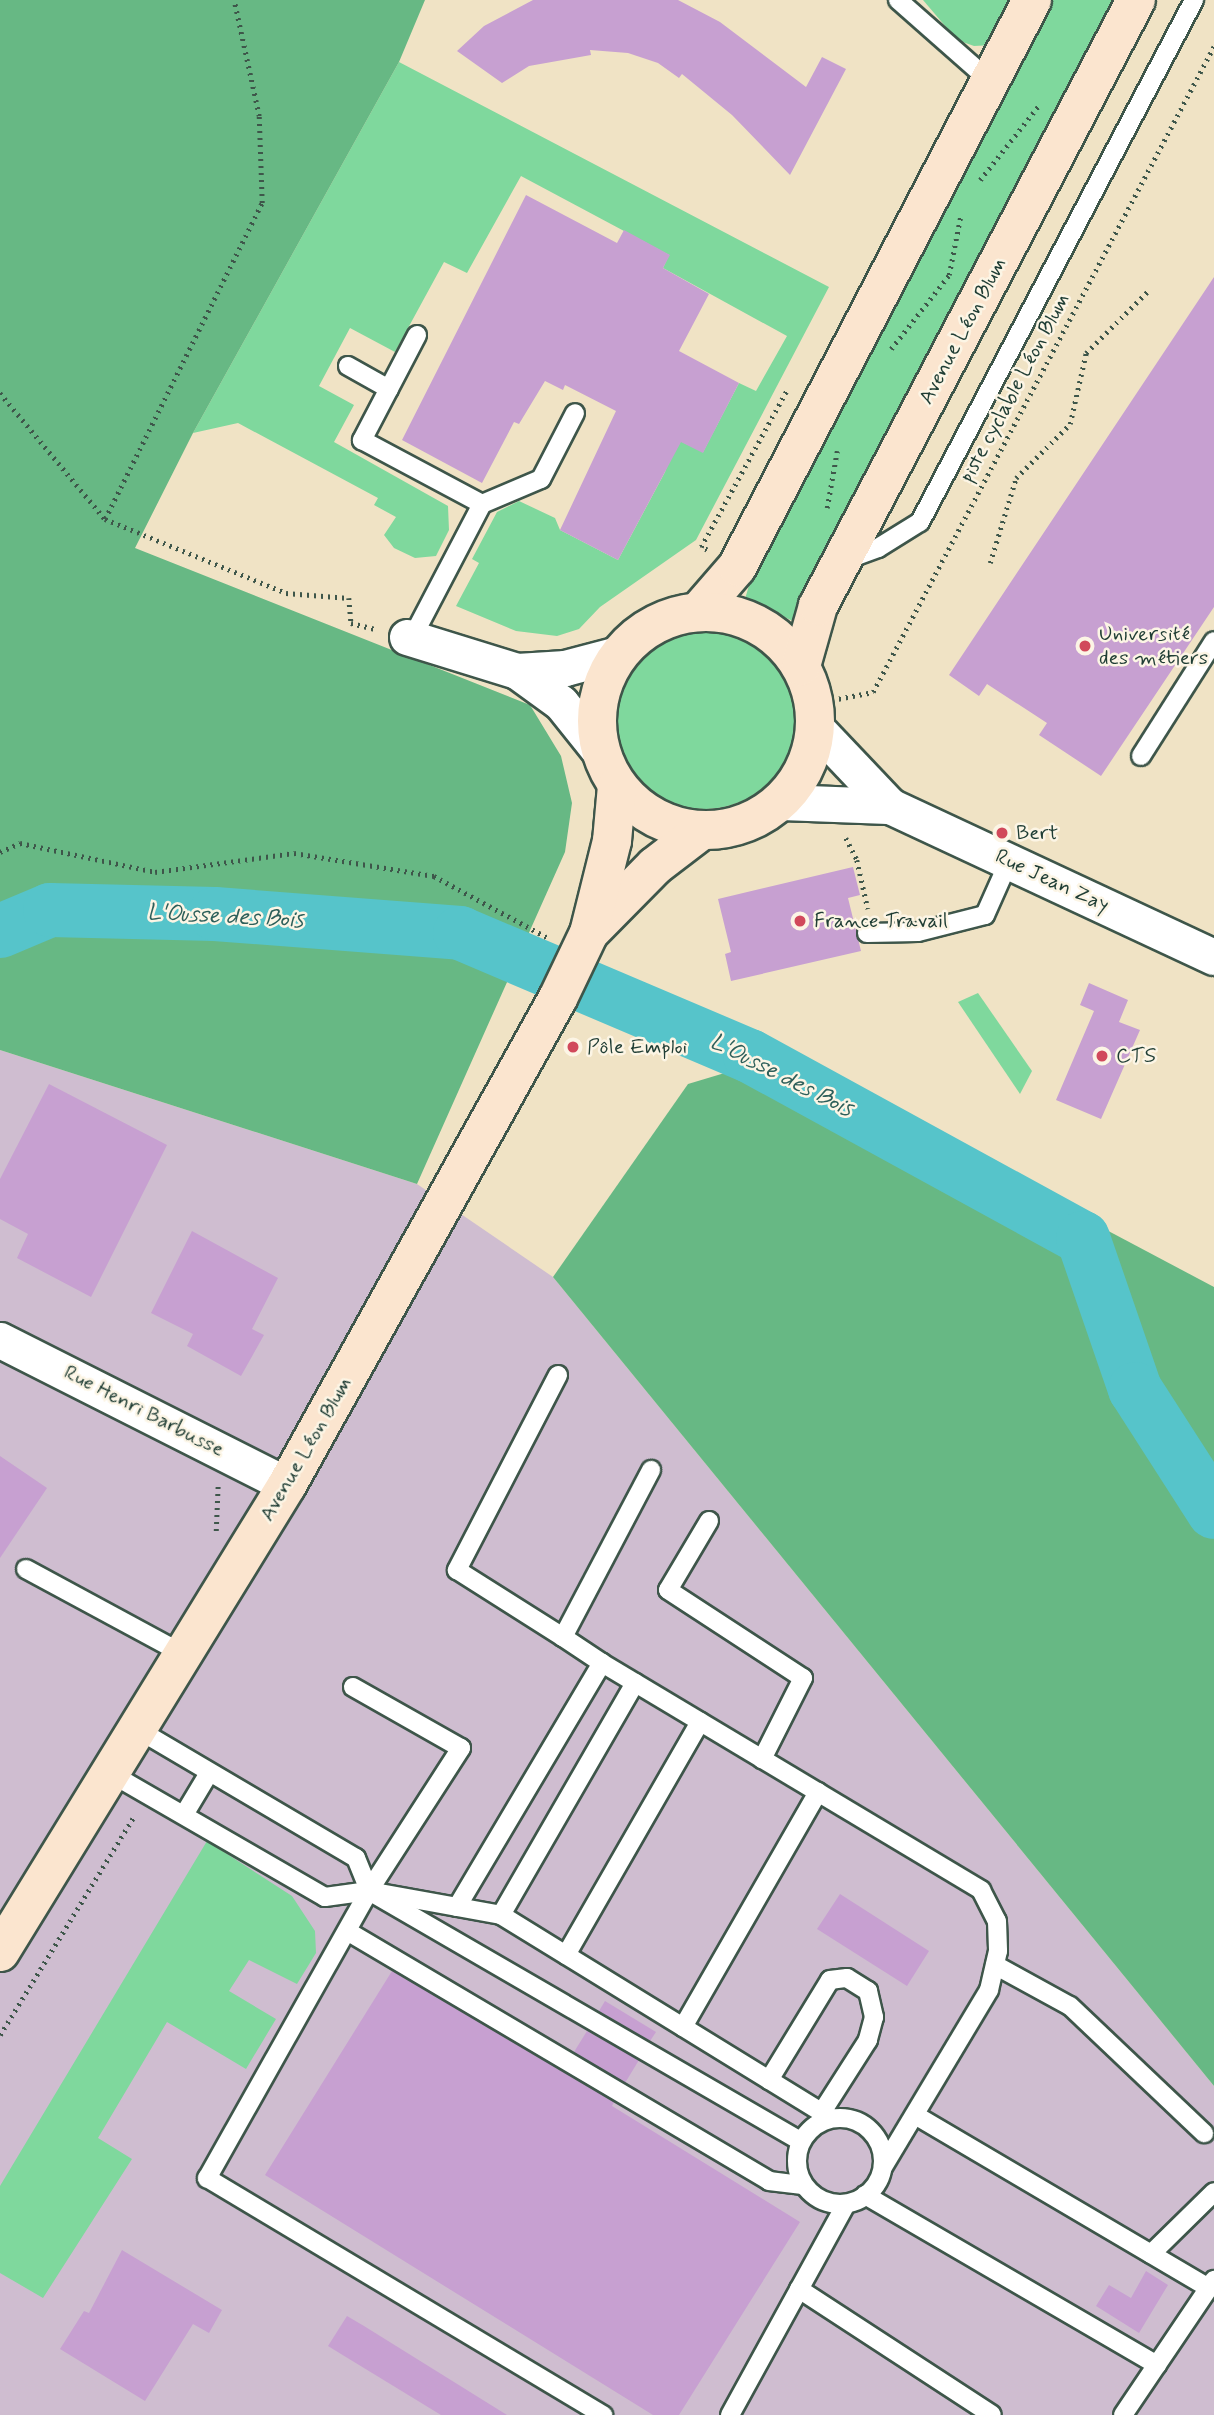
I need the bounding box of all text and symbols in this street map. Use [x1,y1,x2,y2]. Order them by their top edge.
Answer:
street label: Avenue Léon Blum [912,250,1014,412]
street label: piste cyclable Léon Blum [953,286,1077,490]
place label: Université des métiers [1099,621,1202,671]
marker: Université des métiers [1077,638,1093,654]
place label: Bert [1016,820,1058,846]
marker: Bert [994,825,1010,841]
street label: Rue Jean Zay [990,843,1114,919]
water label: L'Ousse des Bois [146,899,304,935]
place label: France Travail [814,908,942,934]
marker: France Travail [792,913,808,929]
water label: L'Ousse des Bois [705,1028,857,1124]
place label: Pôle Emploi [587,1034,685,1060]
marker: Pôle Emploi [565,1039,581,1055]
place label: CTS [1116,1043,1156,1069]
marker: CTS [1094,1048,1110,1064]
street label: Rue Henri Barbusse [61,1361,227,1461]
street label: Avenue Léon Blum [253,1369,359,1529]

